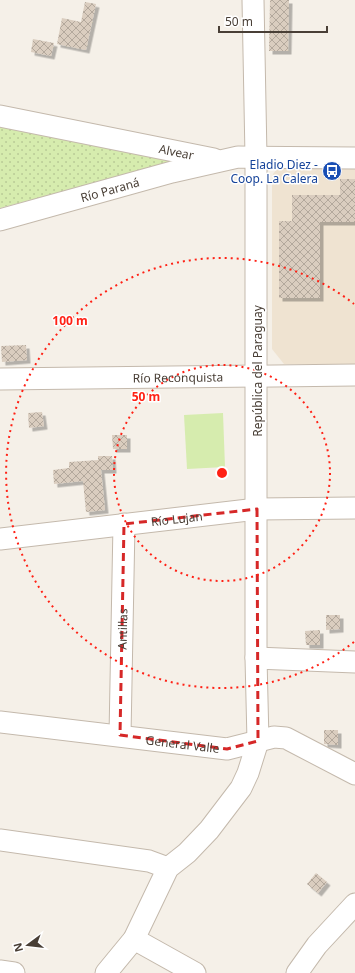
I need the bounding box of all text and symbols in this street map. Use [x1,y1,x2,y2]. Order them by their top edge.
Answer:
scale bar [219,8,327,34]
text: 50 m [225,13,253,30]
street label: Alvear [157,140,196,163]
place label: Eladio Diez - Coop. La Calera [230,156,318,187]
bus stop icon: Eladio Diez - Coop. La Calera [321,160,343,182]
street label: Río Paraná [78,173,141,206]
street label: República del Paraguay [249,304,266,437]
text: 100 m [52,312,88,329]
street label: Río Reconquista [133,368,223,386]
text: 50 m [132,388,160,405]
centre of rings [215,466,229,480]
street label: Río Lujan [150,507,204,530]
street label: Antillas [113,608,131,650]
street label: General Valle [145,731,221,757]
north arrow [8,925,48,965]
text: N [9,941,26,954]

